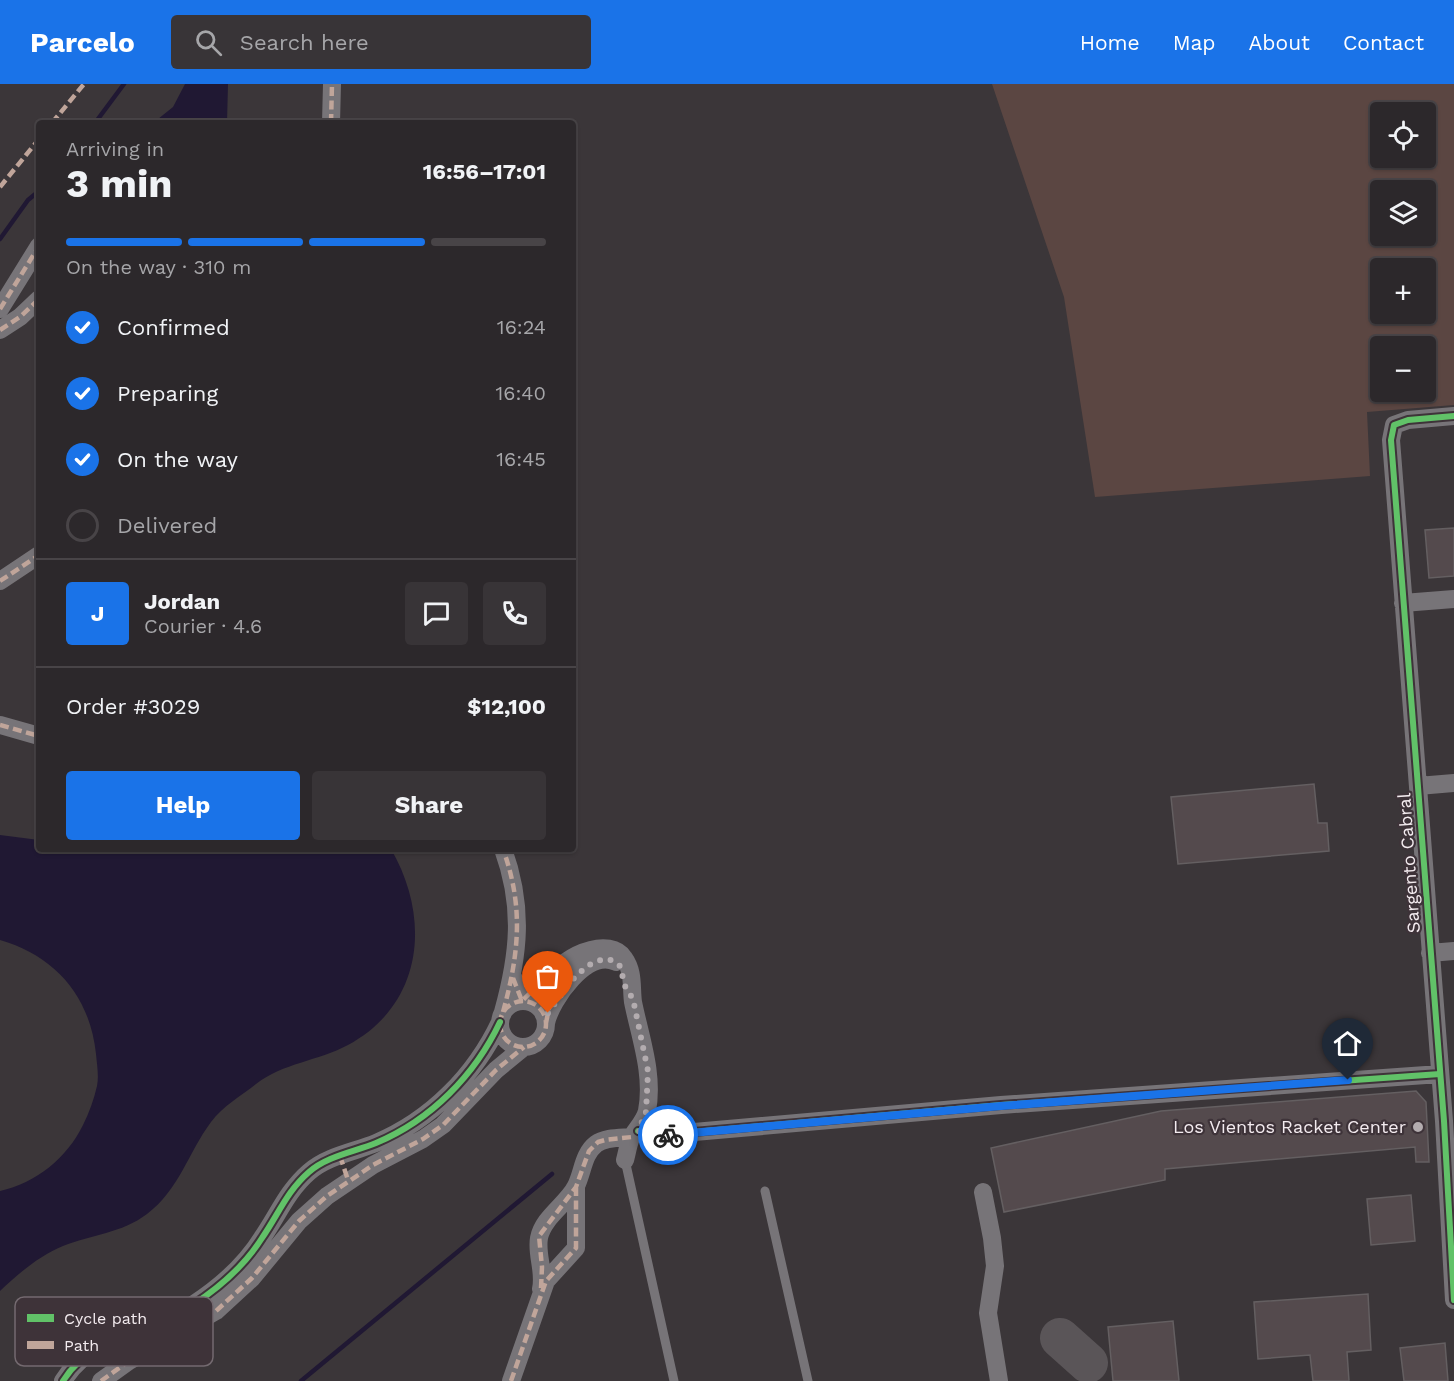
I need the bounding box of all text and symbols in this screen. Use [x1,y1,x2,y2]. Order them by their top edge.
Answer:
search box [171,15,591,69]
text: Parcelo [30,26,135,59]
icon: search [192,26,225,59]
text: Search here [240,30,369,55]
text: Home [1080,30,1140,55]
text: Map [1173,30,1216,55]
text: About [1249,30,1310,55]
text: Contact [1343,30,1424,55]
map controls [1370,102,1436,402]
button: locate [1370,102,1436,168]
text: Arriving in [66,137,164,161]
text: 16:56–17:01 [423,159,546,184]
text: 3 min [66,161,173,206]
button: layers [1370,180,1436,246]
text: On the way · 310 m [66,255,251,279]
button: + [1370,258,1436,324]
icon: check [66,311,99,344]
text: Confirmed [117,315,230,340]
text: 16:24 [497,315,546,339]
button: − [1370,336,1436,402]
icon: check [66,377,99,410]
text: Preparing [117,381,218,406]
text: 16:40 [495,381,546,405]
icon: check [66,443,99,476]
text: On the way [117,447,238,472]
text: 16:45 [496,447,546,471]
text: Delivered [117,513,217,538]
button: chat [405,582,468,645]
button: phone [483,582,546,645]
text: Jordan [144,589,220,614]
text: J [91,601,104,626]
text: Courier · 4.6 [144,614,262,638]
text: Order #3029 [66,694,200,719]
text: $12,100 [467,694,546,719]
button: Help [66,771,300,840]
button: Share [312,771,546,840]
street label: Sargento Cabral [1393,792,1424,934]
pin [522,951,573,1013]
icon: bag [531,960,564,993]
pin [1322,1018,1373,1080]
icon: home [1331,1027,1364,1060]
courier [638,1105,698,1165]
place label: Los Vientos Racket Center [1173,1116,1406,1137]
icon: bike [652,1119,685,1152]
marker: Los Vientos Racket Center [1411,1120,1425,1134]
legend [15,1297,213,1366]
text: Cycle path [64,1309,147,1328]
text: Path [64,1336,99,1355]

